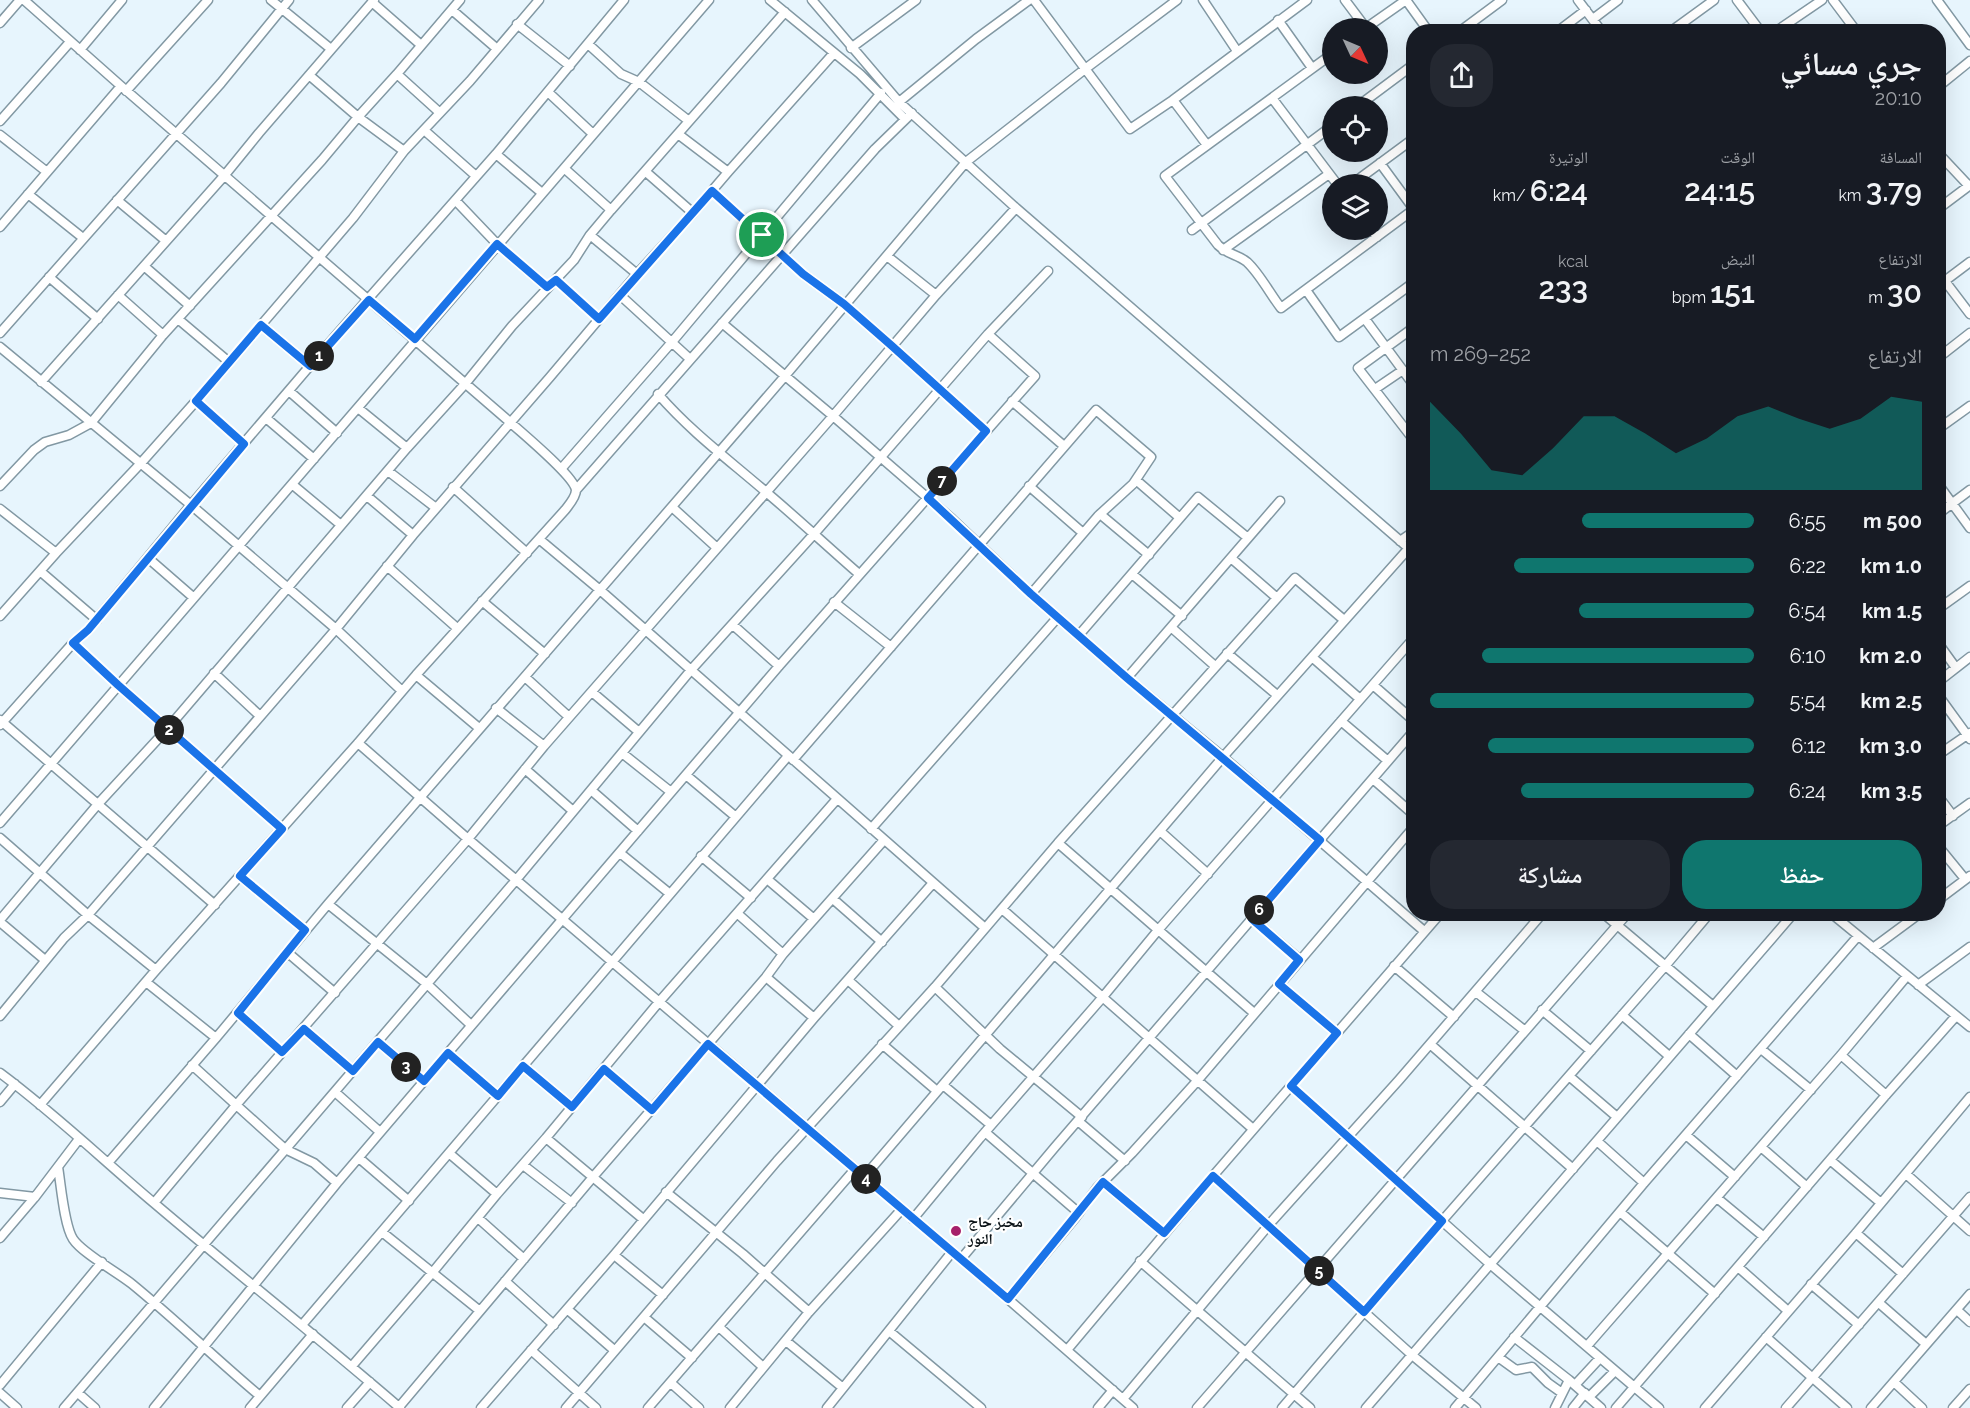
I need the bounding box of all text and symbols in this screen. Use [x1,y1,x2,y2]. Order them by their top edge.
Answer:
north arrow [1322,18,1388,84]
map controls [1322,18,1388,240]
button: share [1430,44,1493,107]
text: جري مسائي [1780,44,1922,83]
text: 20:10 [1875,86,1922,110]
button: locate [1322,96,1388,162]
text: الوتيرة [1549,148,1588,167]
text: الوقت [1721,148,1755,167]
text: المسافة [1880,148,1922,167]
text: 6:24 [1530,173,1588,208]
text: 24:15 [1684,173,1755,208]
text: 3.79 [1866,173,1922,208]
button: layers [1322,174,1388,240]
text: /km [1493,186,1530,205]
text: km [1838,186,1866,205]
pin [736,209,787,260]
icon: arrive [745,218,778,251]
text: النبض [1721,250,1755,269]
text: الارتفاع [1878,250,1922,269]
text: kcal [1558,252,1588,271]
text: 233 [1539,271,1588,306]
text: 151 [1710,275,1755,310]
text: 30 [1887,275,1922,310]
text: bpm [1672,288,1710,307]
text: m [1868,288,1887,307]
pin: 1 [304,341,334,371]
text: 252–269 m [1430,342,1531,366]
text: الارتفاع [1867,344,1922,368]
text: 1 [315,346,323,365]
pin: 7 [927,466,957,496]
text: 7 [938,471,946,490]
text: 6:55 [1788,509,1826,533]
text: 500 m [1863,509,1922,533]
text: 6:22 [1789,554,1826,578]
text: 1.0 km [1861,554,1922,578]
text: 6:54 [1788,599,1826,623]
text: 1.5 km [1862,599,1922,623]
text: 6:10 [1789,644,1826,668]
text: 2.0 km [1859,644,1922,668]
text: 5:54 [1790,689,1826,713]
text: 2.5 km [1861,689,1922,713]
pin: 2 [154,715,184,745]
text: 2 [164,720,174,739]
text: 6:12 [1791,734,1826,758]
text: 3.0 km [1859,734,1922,758]
text: 6:24 [1789,779,1826,803]
text: 3.5 km [1861,779,1922,803]
button: مشاركة [1430,840,1670,909]
button: حفظ [1682,840,1922,909]
pin: 6 [1244,895,1274,925]
text: 6 [1254,900,1264,919]
pin: 3 [391,1052,421,1082]
text: 3 [402,1057,410,1076]
pin: 4 [851,1164,881,1194]
text: 4 [861,1169,871,1188]
place label: مخبز حاج النور [967,1213,1023,1248]
marker: مخبز حاج النور [949,1224,963,1238]
pin: 5 [1304,1256,1334,1286]
text: 5 [1315,1261,1323,1280]

